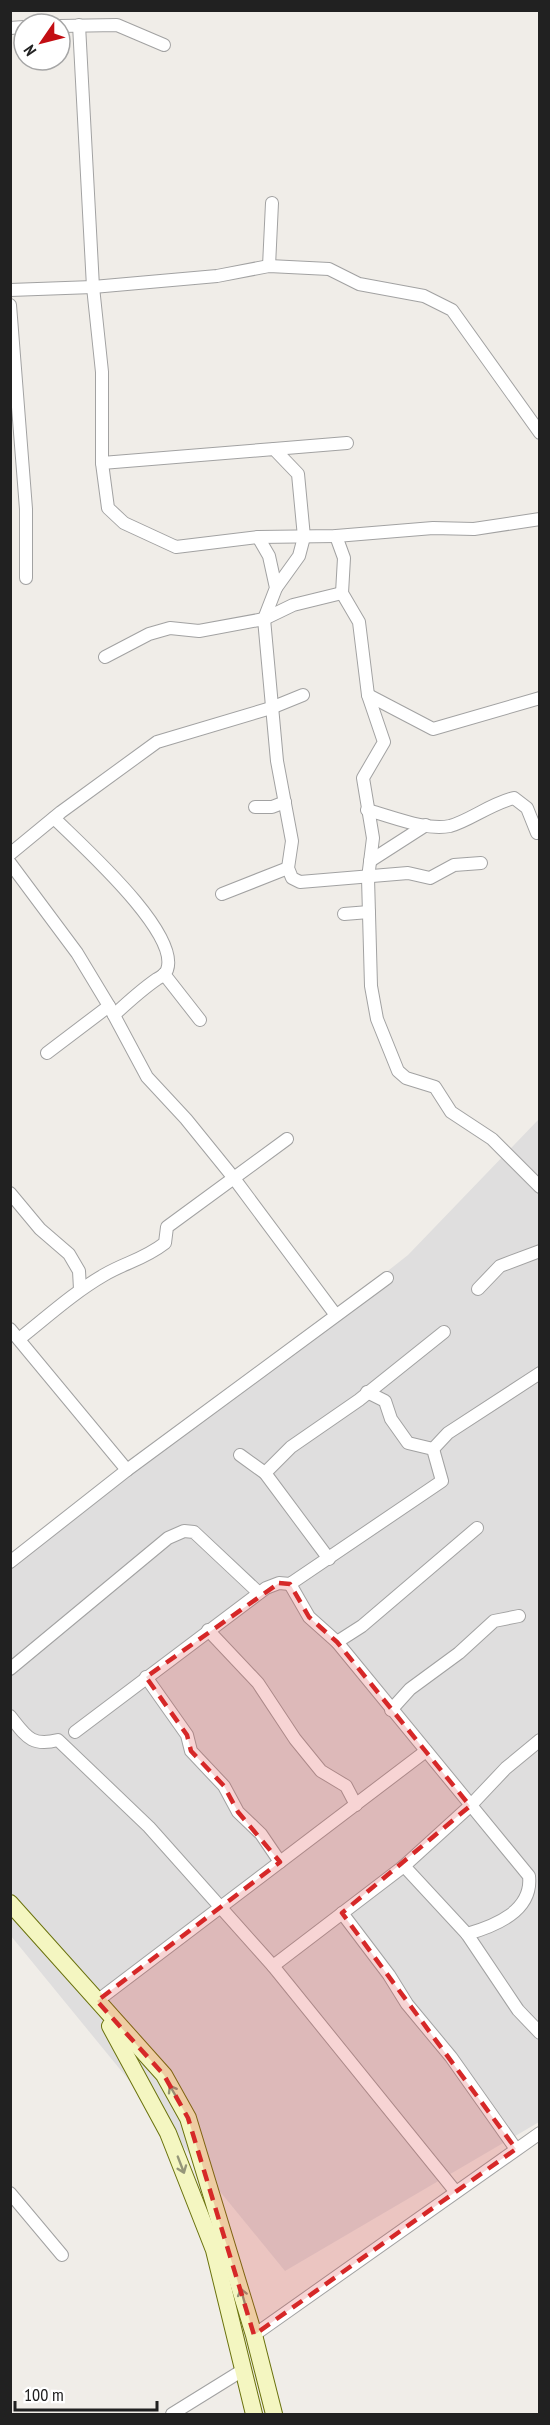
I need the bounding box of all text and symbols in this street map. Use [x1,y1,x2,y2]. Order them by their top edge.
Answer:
north arrow [12,12,72,72]
text: N [19,41,40,60]
one-way arrow [168,2085,180,2102]
one-way arrow [176,2155,187,2174]
one-way arrow [237,2288,248,2307]
scale bar [15,2374,158,2412]
text: 100 m [24,2383,64,2406]

